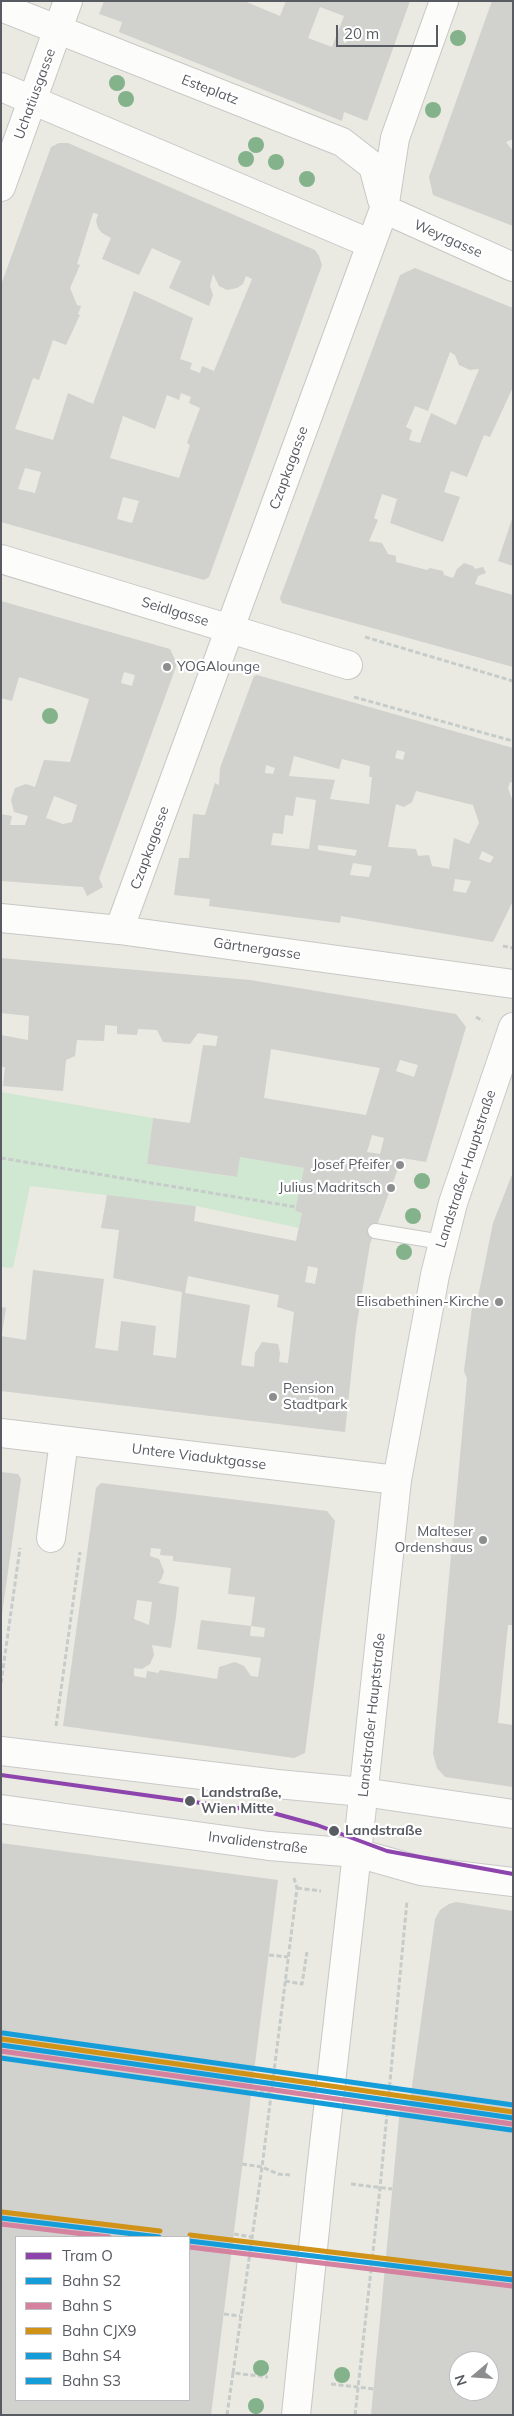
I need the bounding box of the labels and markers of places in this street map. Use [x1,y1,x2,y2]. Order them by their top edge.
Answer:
place label: YOGAlounge [177,659,260,675]
marker: YOGAlounge [161,661,173,673]
place label: Josef Pfeifer [313,1157,390,1173]
marker: Josef Pfeifer [394,1159,406,1171]
place label: Julius Madritsch [279,1180,381,1196]
marker: Julius Madritsch [385,1182,397,1194]
place label: Elisabethinen-Kirche [356,1294,489,1310]
marker: Elisabethinen-Kirche [493,1296,505,1308]
place label: Pension Stadtpark [283,1381,347,1414]
marker: Pension Stadtpark [267,1391,279,1403]
place label: Malteser Ordenshaus [394,1524,473,1556]
marker: Malteser Ordenshaus [477,1534,489,1546]
place label: Landstraße, Wien Mitte [201,1785,282,1818]
marker: Landstraße, Wien Mitte [183,1794,197,1808]
place label: Landstraße [345,1823,422,1839]
marker: Landstraße [327,1824,341,1838]

